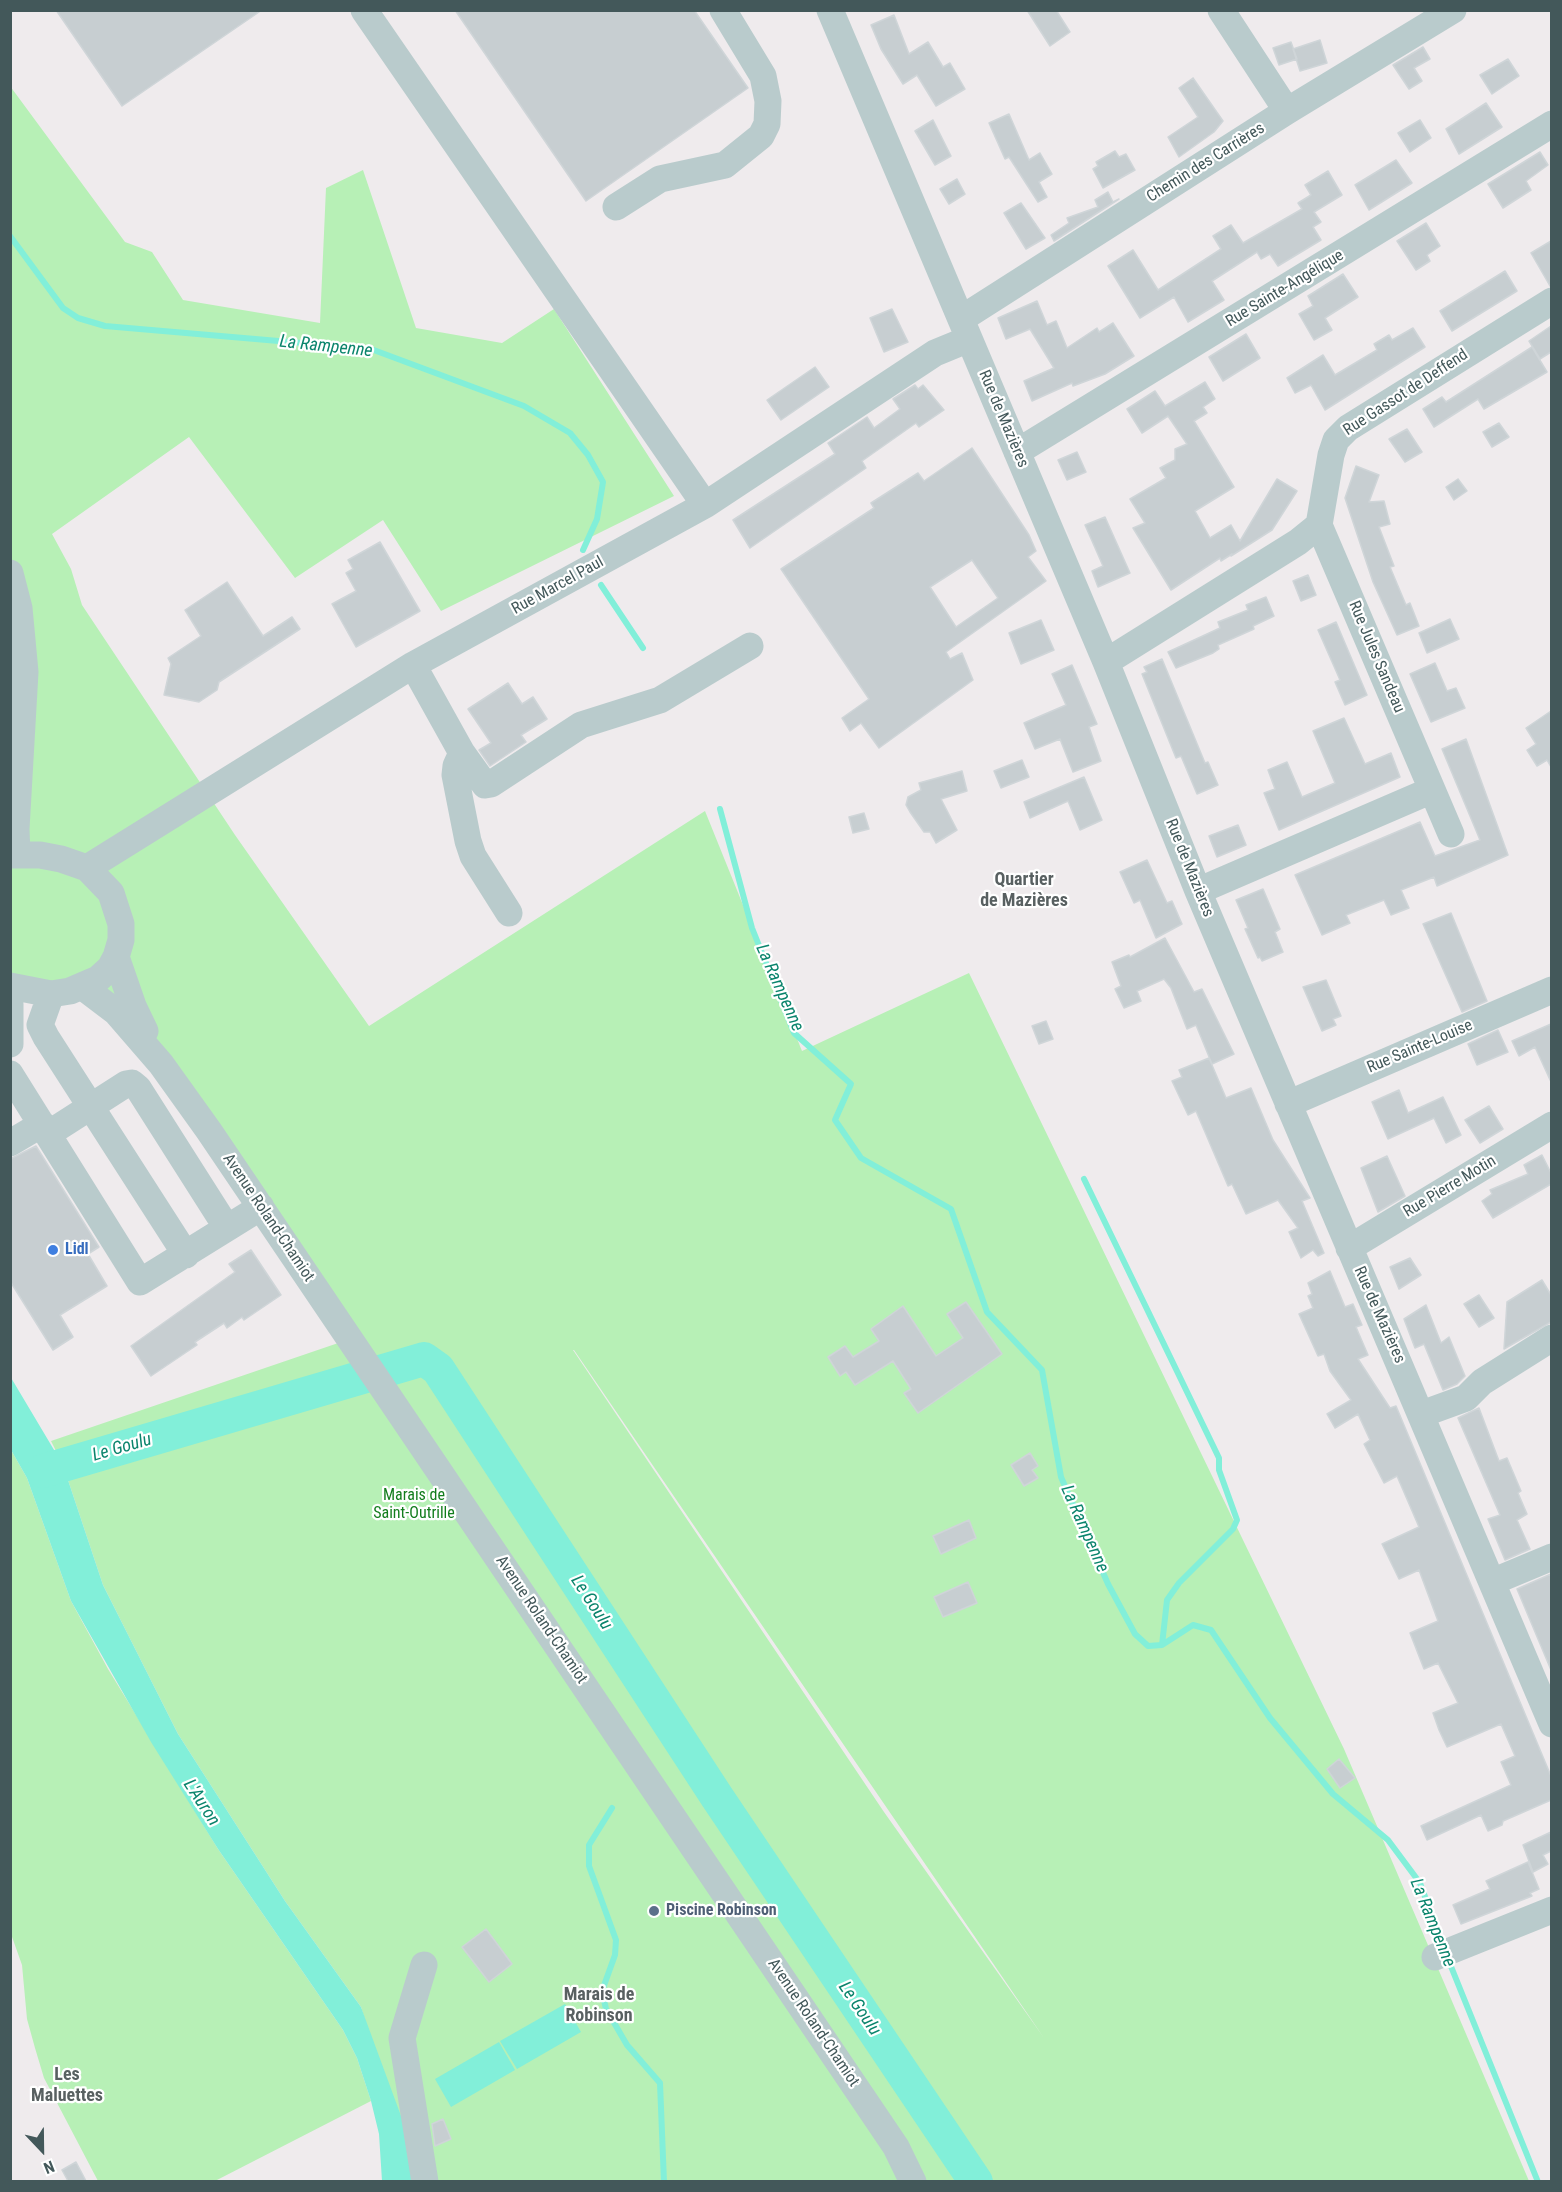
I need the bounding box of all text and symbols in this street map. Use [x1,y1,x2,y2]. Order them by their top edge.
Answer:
street label: Chemin des Carrières [1144,119,1268,207]
street label: Rue Sainte-Angélique [1223,246,1347,332]
water label: La Rampenne [278,331,374,363]
street label: Rue Gassot de Deffend [1340,346,1472,440]
street label: Rue de Mazières [974,367,1032,471]
street label: Rue Marcel Paul [509,553,607,619]
street label: Rue Jules Sandeau [1344,598,1408,716]
street label: Rue de Mazières [1161,816,1217,920]
district label: Quartier de Mazières [980,869,1068,912]
water label: La Rampenne [750,941,808,1035]
street label: Rue Sainte-Louise [1364,1016,1476,1078]
street label: Avenue Roland-Chamiot [218,1150,318,1286]
street label: Rue Pierre Motin [1400,1152,1500,1222]
place label: Lidl [65,1240,89,1260]
marker: Lidl [46,1243,60,1257]
street label: Rue de Mazières [1349,1264,1409,1366]
water label: Le Goulu [90,1429,154,1467]
water label: La Rampenne [1055,1482,1113,1576]
park label: Marais de Saint-Outrille [373,1486,455,1524]
street label: Avenue Roland-Chamiot [491,1552,591,1688]
water label: Le Goulu [565,1572,617,1634]
water label: L'Auron [178,1776,224,1830]
water label: La Rampenne [1404,1876,1460,1970]
place label: Piscine Robinson [666,1901,777,1921]
marker: Piscine Robinson [647,1904,661,1918]
street label: Avenue Roland-Chamiot [763,1955,863,2091]
water label: Le Goulu [833,1978,885,2040]
district label: Marais de Robinson [564,1984,634,2026]
district label: Les Maluettes [31,2064,103,2106]
north arrow [12,2120,72,2180]
text: N [41,2157,57,2178]

